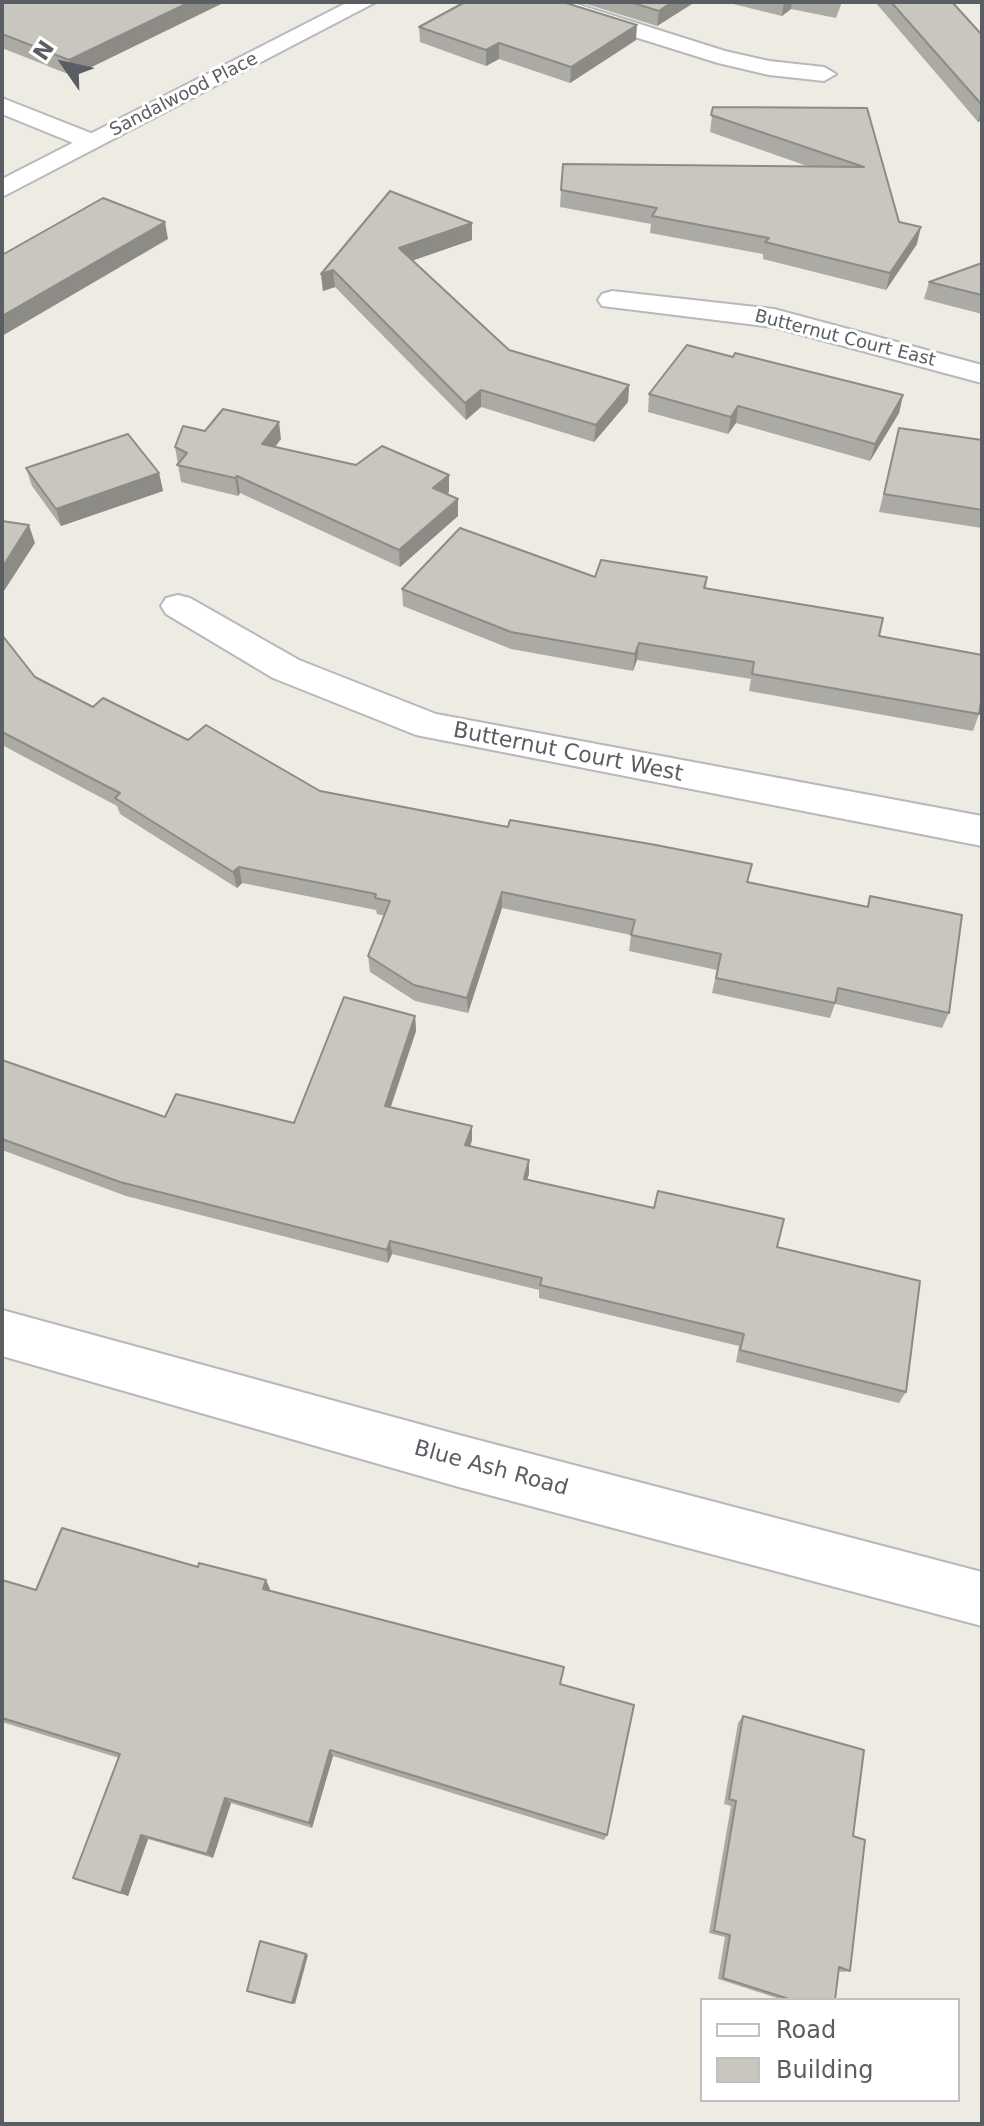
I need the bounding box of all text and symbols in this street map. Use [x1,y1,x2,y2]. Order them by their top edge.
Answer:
north arrow [24,24,104,104]
text: N [28,36,59,65]
street label: Sandalwood Place [106,48,262,142]
street label: Butternut Court East [752,306,938,372]
street label: Butternut Court West [451,718,685,788]
street label: Blue Ash Road [411,1436,571,1502]
legend [700,1998,960,2102]
text: Road [776,2016,836,2044]
text: Building [776,2056,873,2084]

